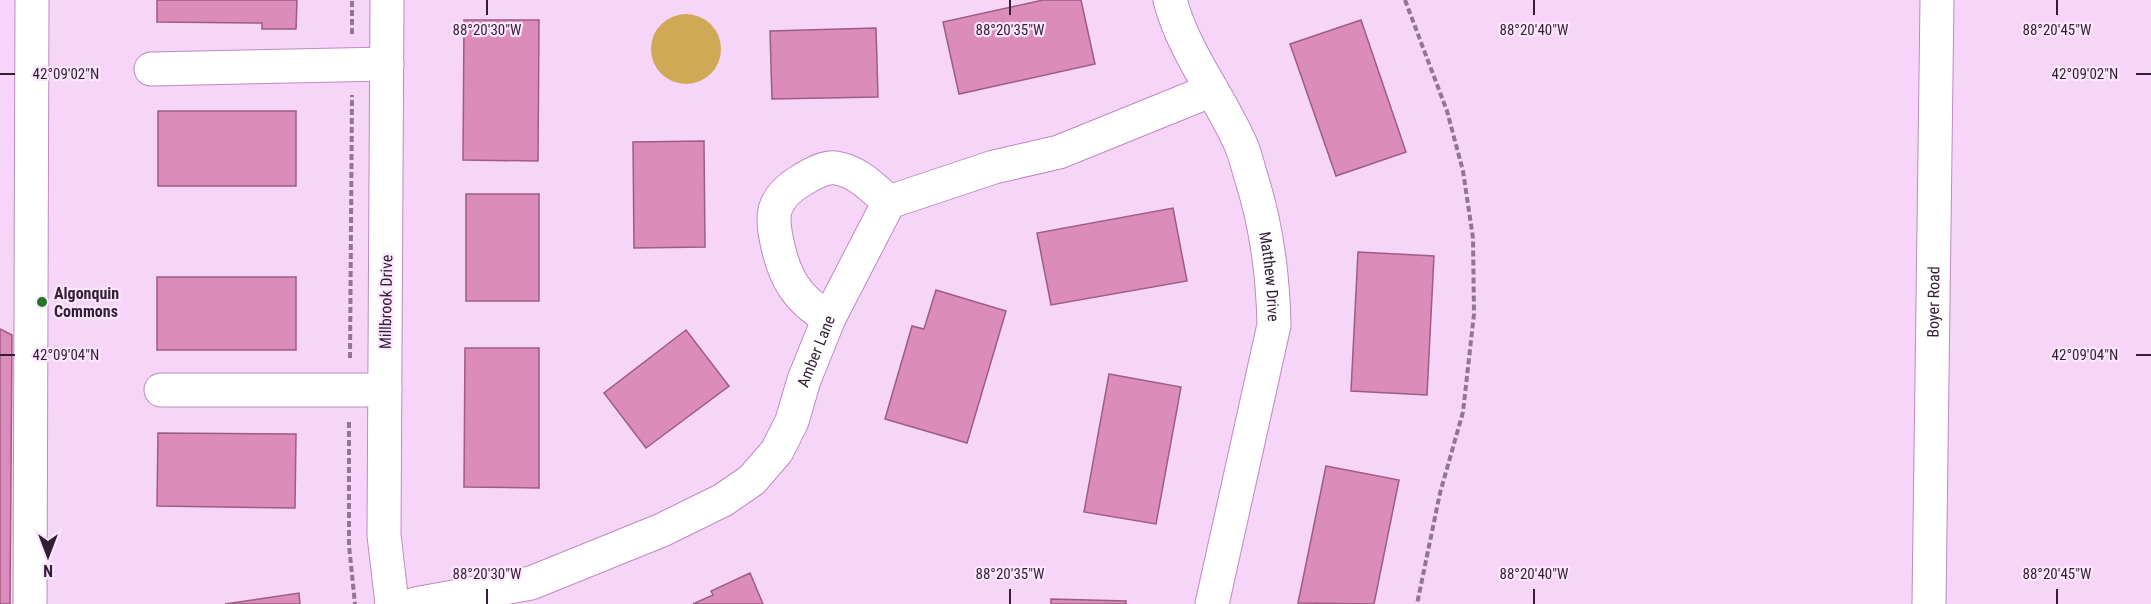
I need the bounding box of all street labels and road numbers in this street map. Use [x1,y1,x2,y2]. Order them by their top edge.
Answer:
street label: Matthew Drive [1256,230,1283,322]
street label: Millbrook Drive [376,255,396,349]
street label: Boyer Road [1923,266,1943,338]
street label: Amber Lane [793,313,839,389]

